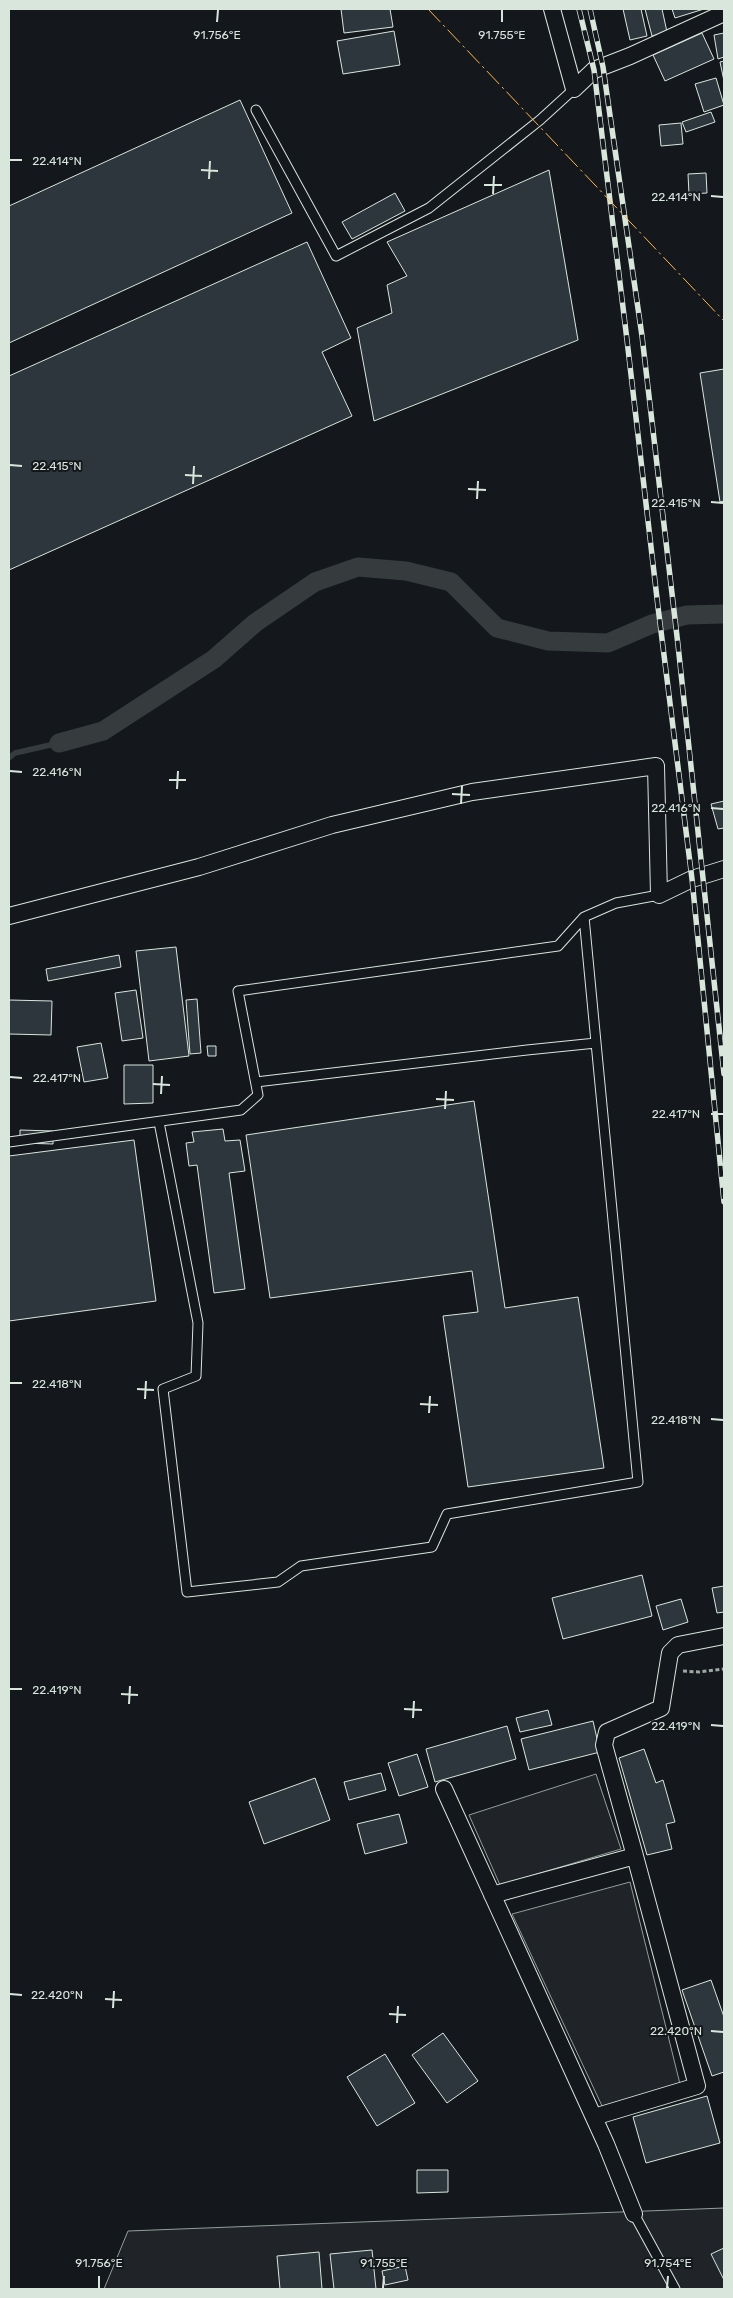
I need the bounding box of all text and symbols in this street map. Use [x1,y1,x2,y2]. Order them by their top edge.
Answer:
text: 91.756°E [193,28,241,42]
text: 91.755°E [478,28,526,42]
text: 22.414°N [32,154,82,168]
text: 22.414°N [651,190,701,204]
text: 22.415°N [32,459,82,473]
text: 22.415°N [651,496,701,510]
text: 22.416°N [32,765,82,779]
text: 22.416°N [651,801,701,815]
text: 22.417°N [33,1071,81,1085]
text: 22.417°N [652,1107,700,1121]
text: 22.418°N [32,1377,82,1391]
text: 22.418°N [651,1413,701,1427]
text: 22.419°N [32,1683,82,1697]
text: 22.419°N [651,1719,701,1733]
text: 22.420°N [31,1988,83,2002]
text: 22.420°N [650,2024,702,2038]
text: 91.756°E [75,2256,123,2270]
text: 91.755°E [360,2256,408,2270]
text: 91.754°E [644,2256,692,2270]

